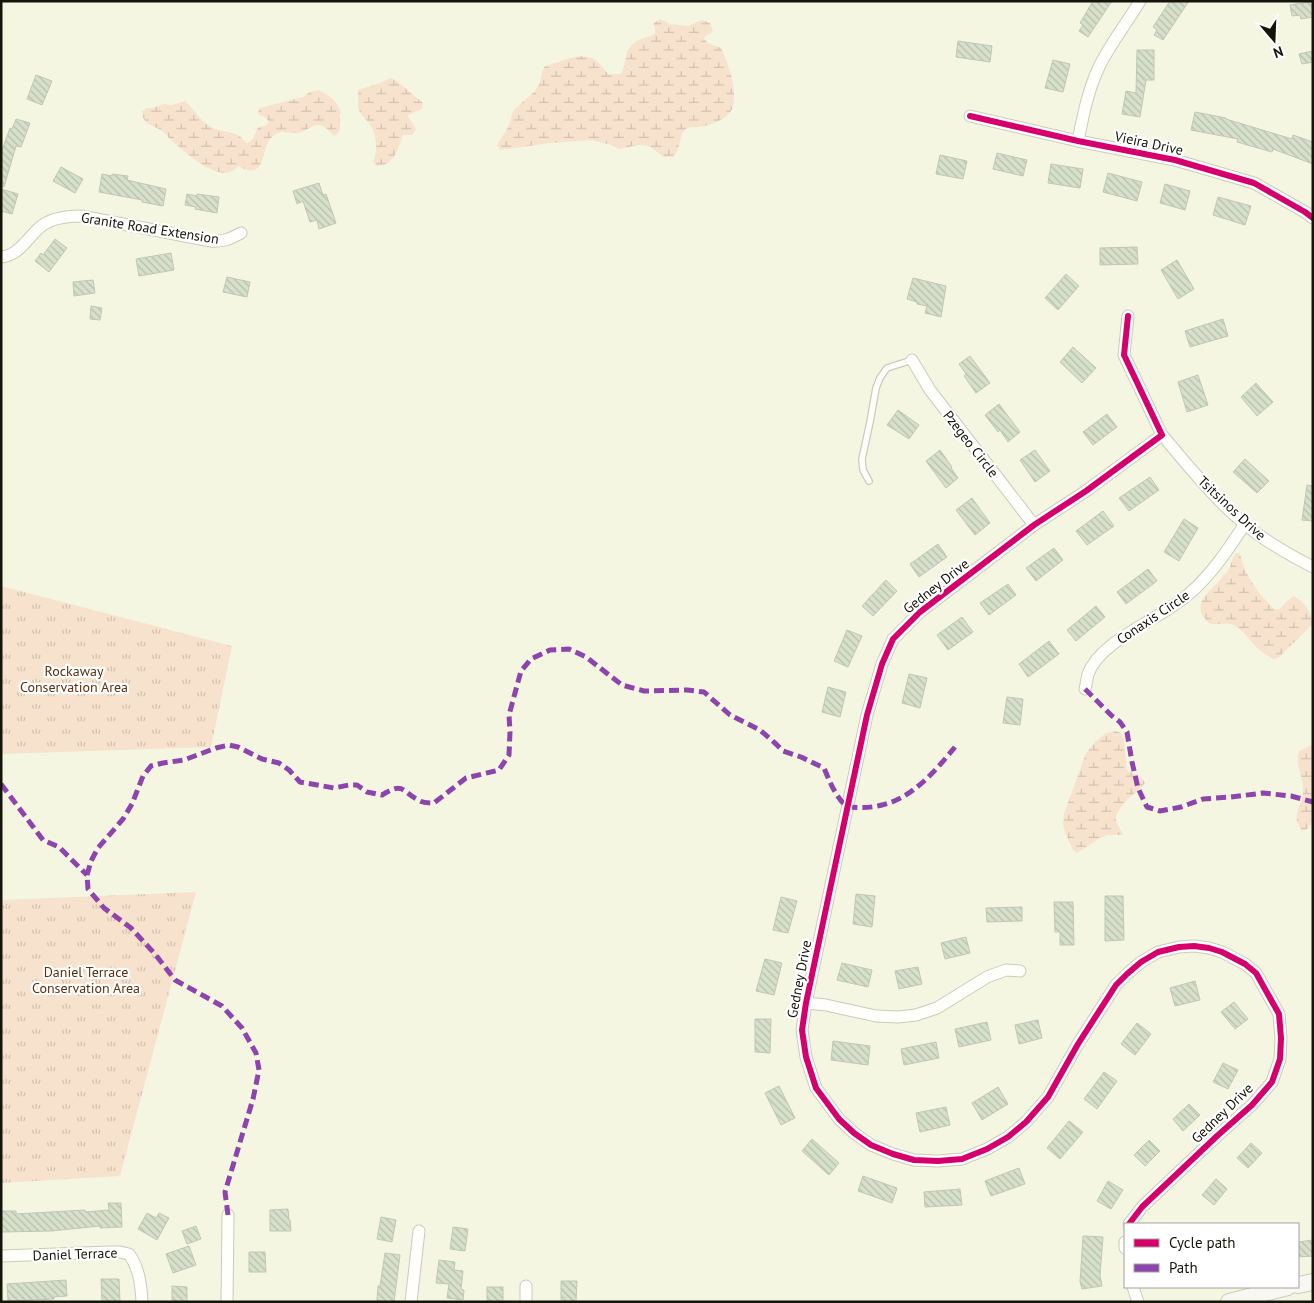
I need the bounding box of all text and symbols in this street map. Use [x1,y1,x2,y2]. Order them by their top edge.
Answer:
north arrow [1249,15,1299,65]
text: N [1271,42,1286,62]
street label: Vieira Drive [1112,127,1185,159]
street label: Granite Road Extension [80,208,220,248]
street label: Pzegeo Circle [939,407,1003,481]
street label: Tsitsinos Drive [1194,472,1270,544]
street label: Gedney Drive [899,555,973,617]
street label: Conaxis Circle [1113,586,1193,648]
park label: Rockaway Conservation Area [20,662,128,696]
street label: Gedney Drive [783,939,815,1019]
park label: Daniel Terrace Conservation Area [32,963,140,997]
street label: Gedney Drive [1187,1079,1257,1147]
legend [1124,1223,1299,1288]
text: Cycle path [1169,1233,1235,1252]
street label: Daniel Terrace [32,1244,118,1264]
text: Path [1169,1258,1198,1277]

